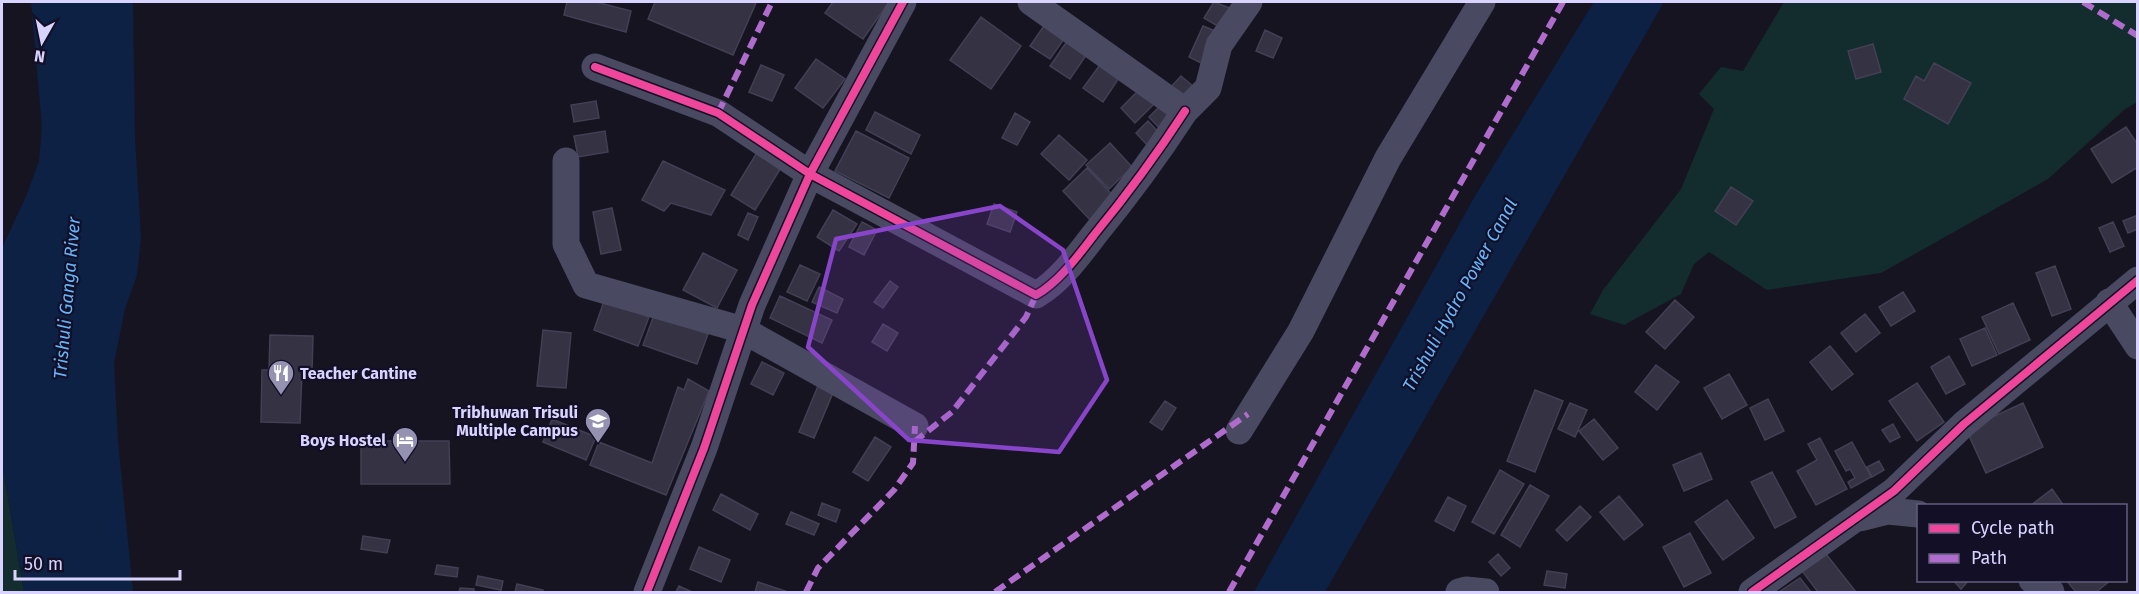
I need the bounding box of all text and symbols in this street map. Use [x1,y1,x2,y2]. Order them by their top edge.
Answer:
north arrow [12,12,72,72]
text: N [33,46,46,67]
water label: Trishuli Hydro Power Canal [1398,195,1522,395]
water label: Trishuli Ganga River [49,215,85,380]
restaurant icon: Teacher Cantine [266,358,296,396]
place label: Teacher Cantine [300,364,417,383]
place label: Tribhuwan Trisuli Multiple Campus [452,403,578,440]
school or university icon: Tribhuwan Trisuli Multiple Campus [583,406,613,444]
hotel icon: Boys Hostel [390,425,420,463]
place label: Boys Hostel [300,431,386,450]
legend [1917,504,2127,582]
text: Cycle path [1971,517,2055,539]
scale bar [15,543,180,581]
text: Path [1971,547,2007,569]
text: 50 m [24,553,63,575]

